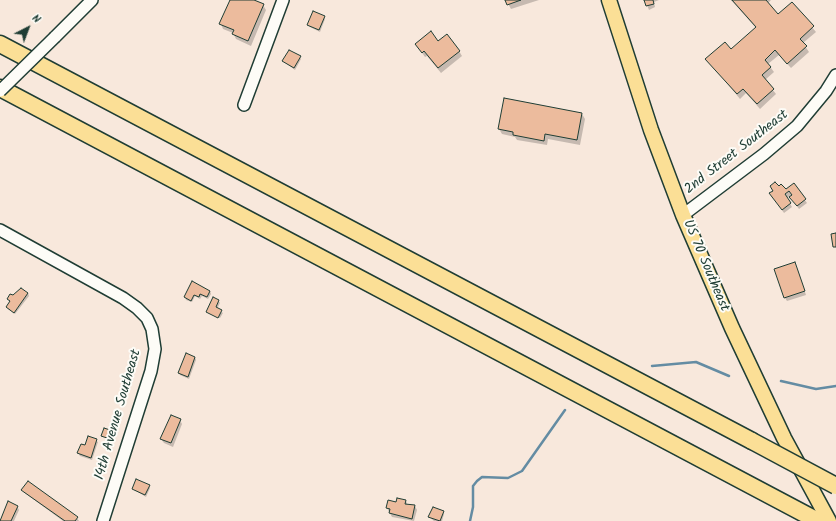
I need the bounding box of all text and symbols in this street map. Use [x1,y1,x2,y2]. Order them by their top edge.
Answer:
north arrow [8,8,48,48]
text: N [27,10,45,28]
street label: 2nd Street Southeast [682,107,792,199]
street label: US 70 Southeast [678,218,732,314]
street label: 14th Avenue Southeast [92,348,146,482]

